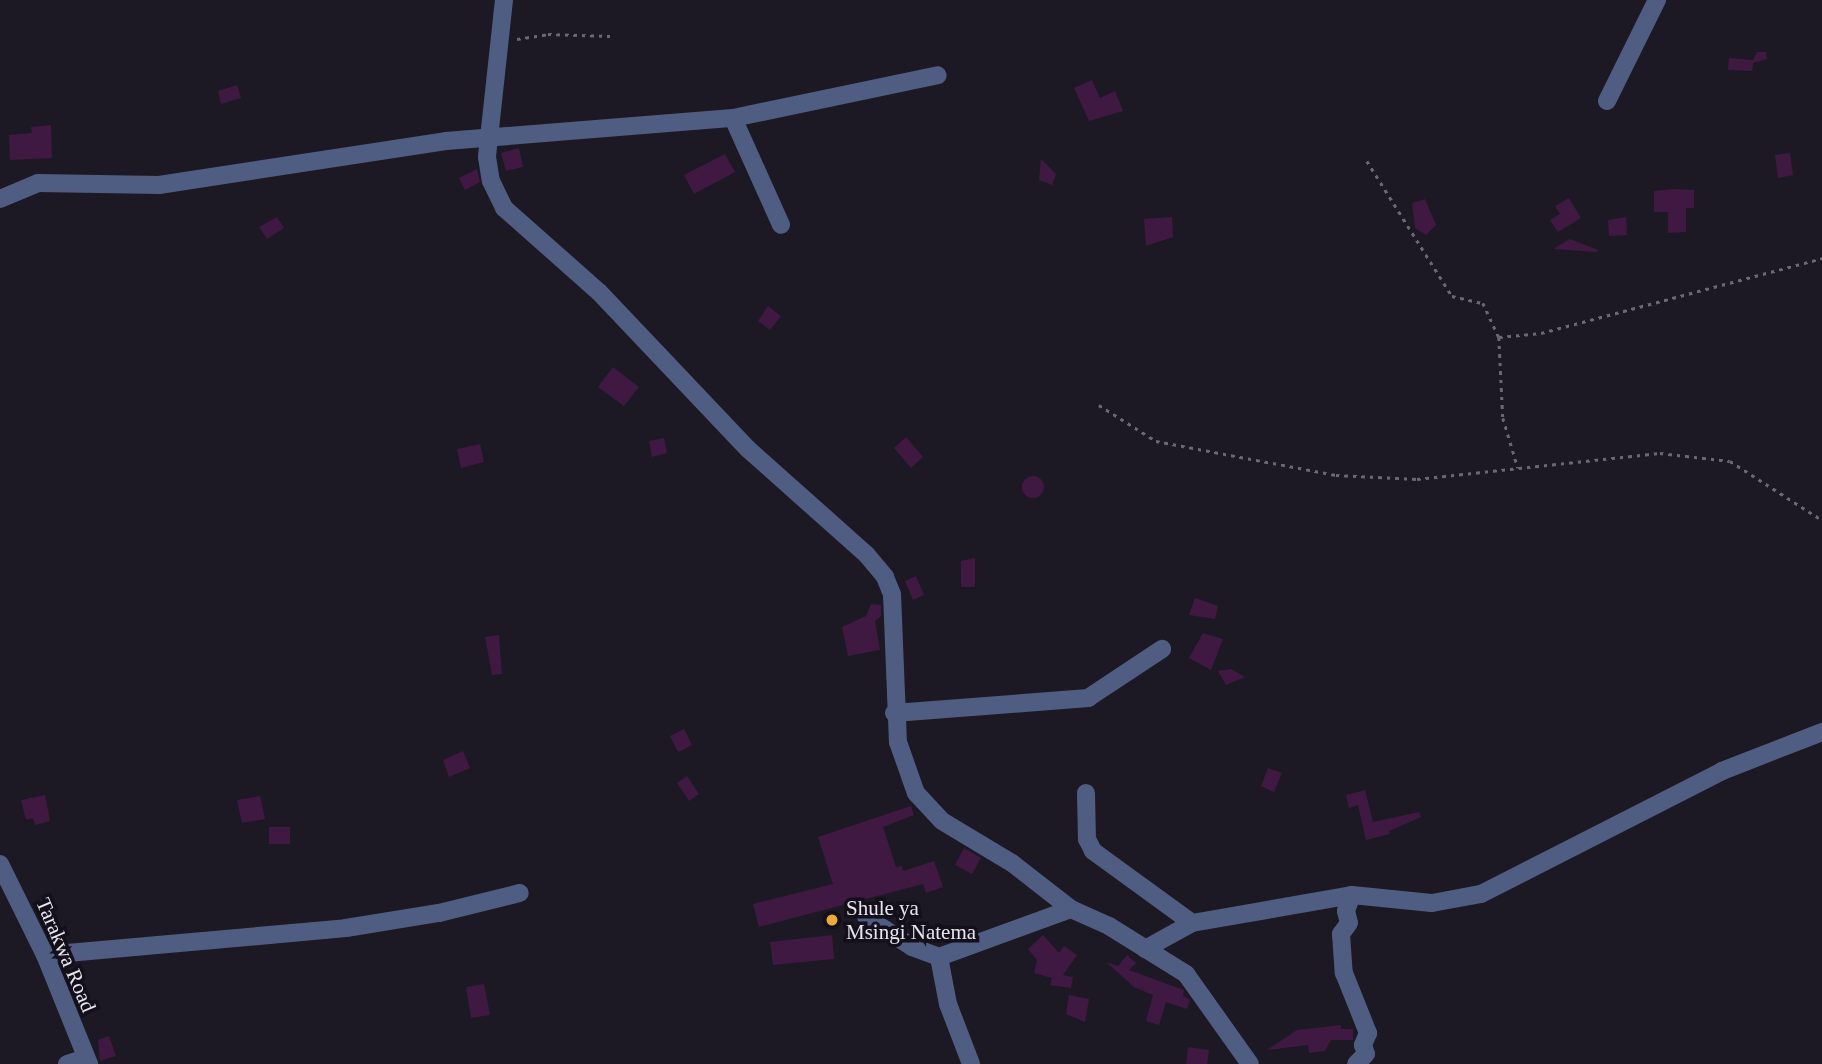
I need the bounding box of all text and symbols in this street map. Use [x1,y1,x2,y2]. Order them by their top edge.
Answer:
street label: Tarakwa Road [31,894,101,1016]
place label: Shule ya Msingi Natema [846,895,976,945]
marker: Shule ya Msingi Natema [824,912,840,928]

